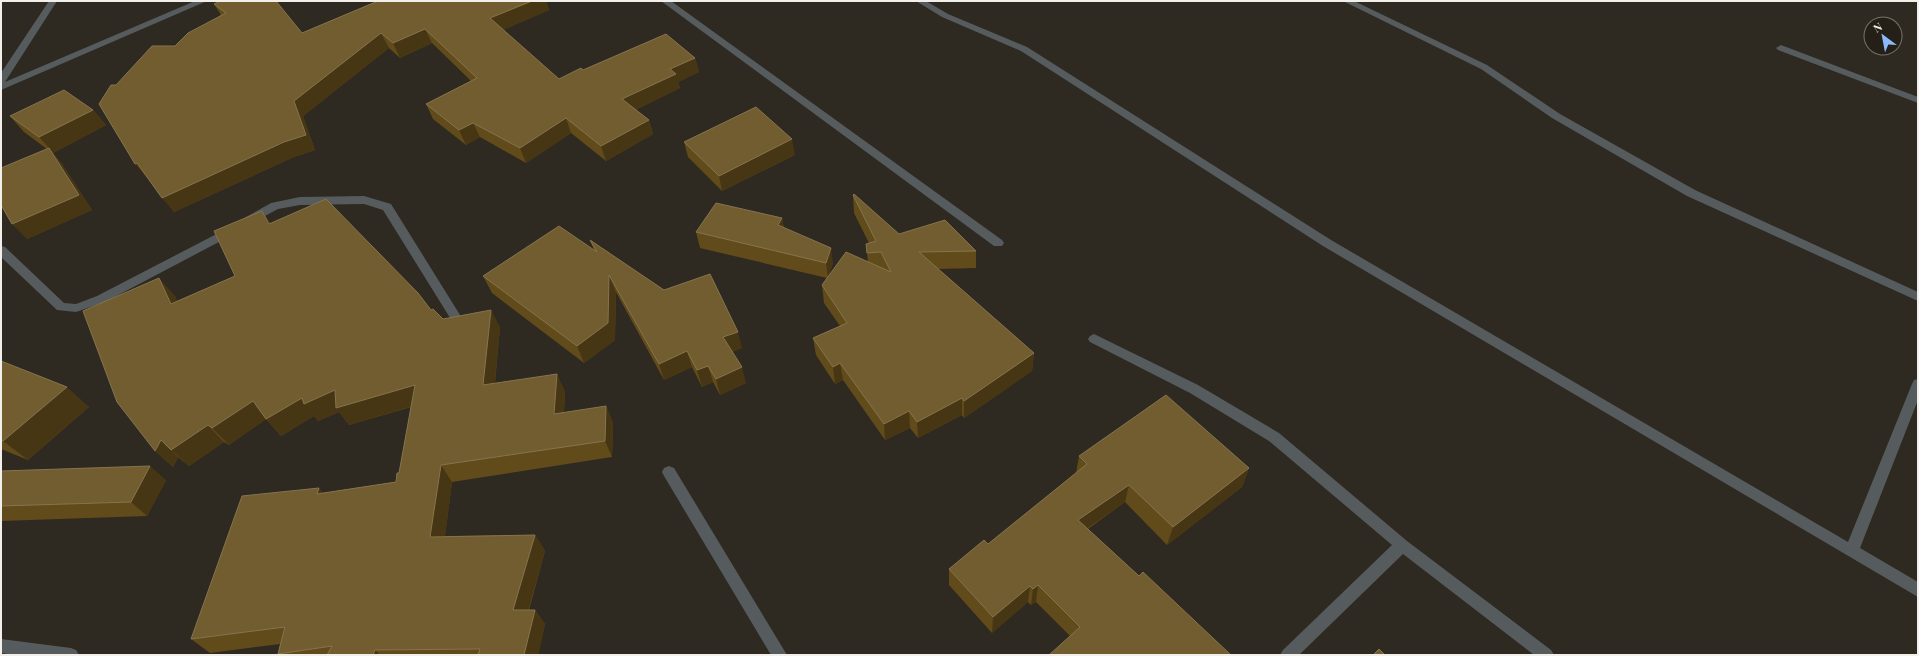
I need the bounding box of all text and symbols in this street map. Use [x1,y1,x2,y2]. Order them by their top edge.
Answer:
north arrow [1863,16,1903,56]
text: N [1870,19,1885,36]

